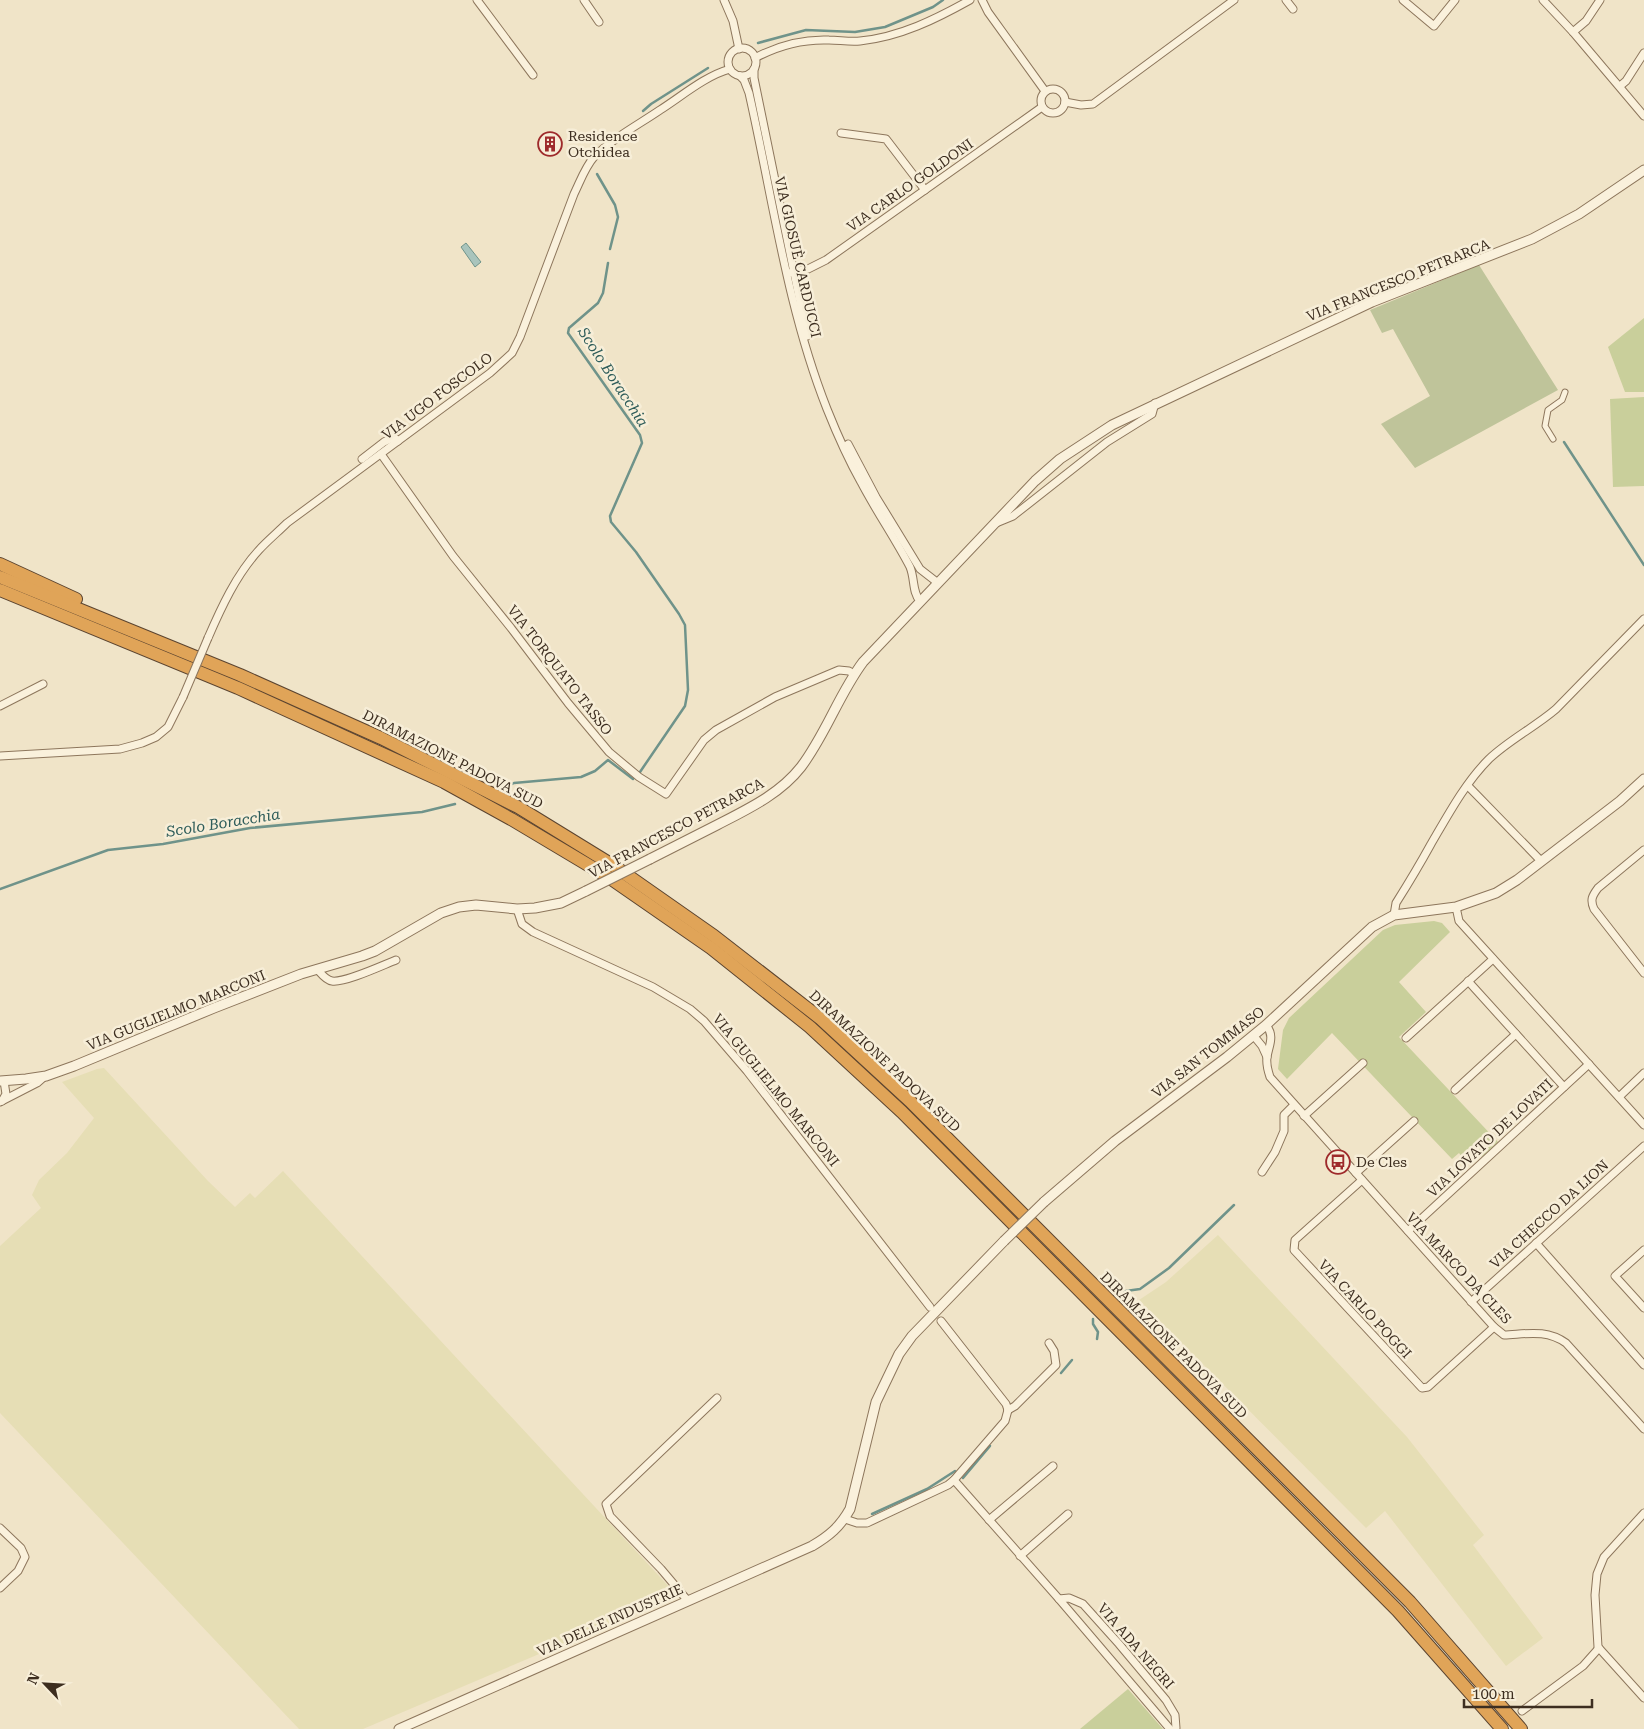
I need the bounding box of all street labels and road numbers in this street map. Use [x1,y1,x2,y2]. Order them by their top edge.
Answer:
street label: VIA CARLO GOLDONI [844,135,976,235]
street label: VIA GIOSUÈ CARDUCCI [772,175,824,339]
street label: VIA FRANCESCO PETRARCA [1304,236,1492,324]
street label: VIA UGO FOSCOLO [379,349,495,443]
street label: VIA TORQUATO TASSO [504,602,616,738]
street label: DIRAMAZIONE PADOVA SUD [360,706,546,812]
street label: VIA FRANCESCO PETRARCA [586,775,767,881]
street label: VIA GUGLIELMO MARCONI [84,967,268,1053]
street label: DIRAMAZIONE PADOVA SUD [806,987,964,1135]
street label: VIA SAN TOMMASO [1149,1003,1267,1101]
street label: VIA GUGLIELMO MARCONI [710,1011,842,1169]
street label: VIA LOVATO DE LOVATI [1424,1076,1556,1200]
street label: VIA CHECCO DA LION [1487,1157,1611,1271]
street label: VIA MARCO DA CLES [1403,1209,1515,1327]
street label: VIA CARLO POGGI [1315,1256,1415,1362]
street label: DIRAMAZIONE PADOVA SUD [1097,1268,1251,1422]
street label: VIA DELLE INDUSTRIE [535,1581,686,1659]
street label: VIA ADA NEGRI [1095,1600,1177,1692]

